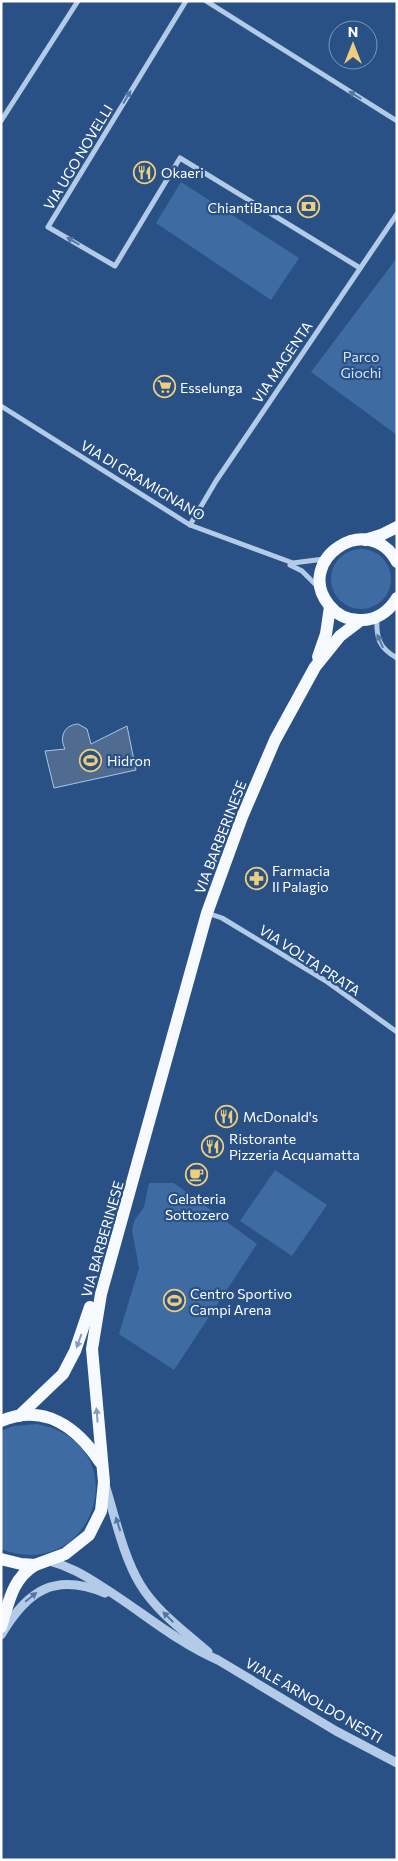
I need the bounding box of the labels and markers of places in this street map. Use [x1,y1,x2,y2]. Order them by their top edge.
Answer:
restaurant icon: Okaeri [133,160,157,184]
place label: Okaeri [161,164,204,181]
bank icon: ChiantiBanca [296,195,320,219]
place label: ChiantiBanca [207,199,292,216]
supermarket icon: Esselunga [152,375,176,399]
place label: Esselunga [180,379,243,396]
sports icon: Hidron [79,748,103,772]
place label: Hidron [107,752,151,769]
place label: Farmacia Il Palagio [272,862,330,895]
pharmacy icon: Farmacia Il Palagio [244,866,268,890]
restaurant icon: McDonald's [215,1104,239,1128]
place label: McDonald's [243,1108,318,1125]
place label: Ristorante Pizzeria Acquamatta [229,1130,360,1163]
restaurant icon: Ristorante Pizzeria Acquamatta [201,1134,225,1158]
cafe icon: Gelateria Sottozero [185,1163,209,1187]
place label: Gelateria Sottozero [165,1190,229,1223]
place label: Centro Sportivo Campi Arena [190,1285,292,1318]
sports icon: Centro Sportivo Campi Arena [162,1289,186,1313]

